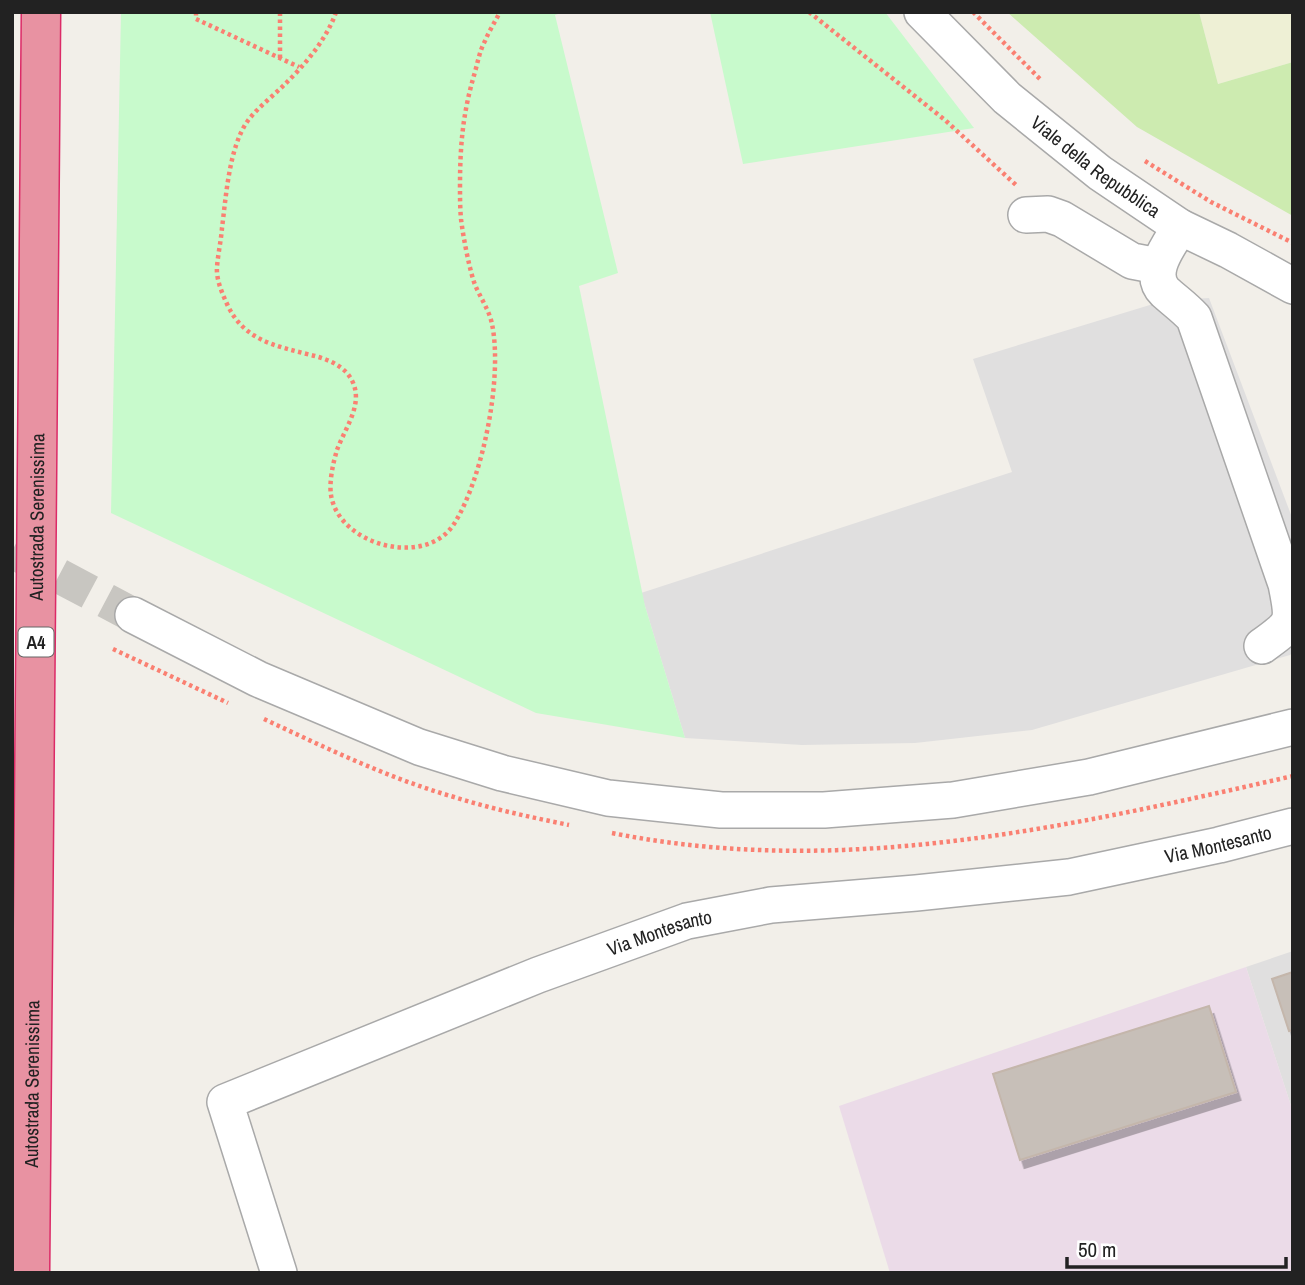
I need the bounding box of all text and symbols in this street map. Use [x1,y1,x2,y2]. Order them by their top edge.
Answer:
street label: Viale della Repubblica [1025,109,1166,223]
street label: Autostrada Serenissima [23,433,50,602]
road number: A4 [19,628,54,656]
street label: Via Montesanto [1162,819,1274,869]
street label: Via Montesanto [604,904,714,962]
street label: Autostrada Serenissima [18,1000,45,1169]
scale bar [1067,1226,1286,1270]
text: 50 m [1078,1235,1116,1264]

